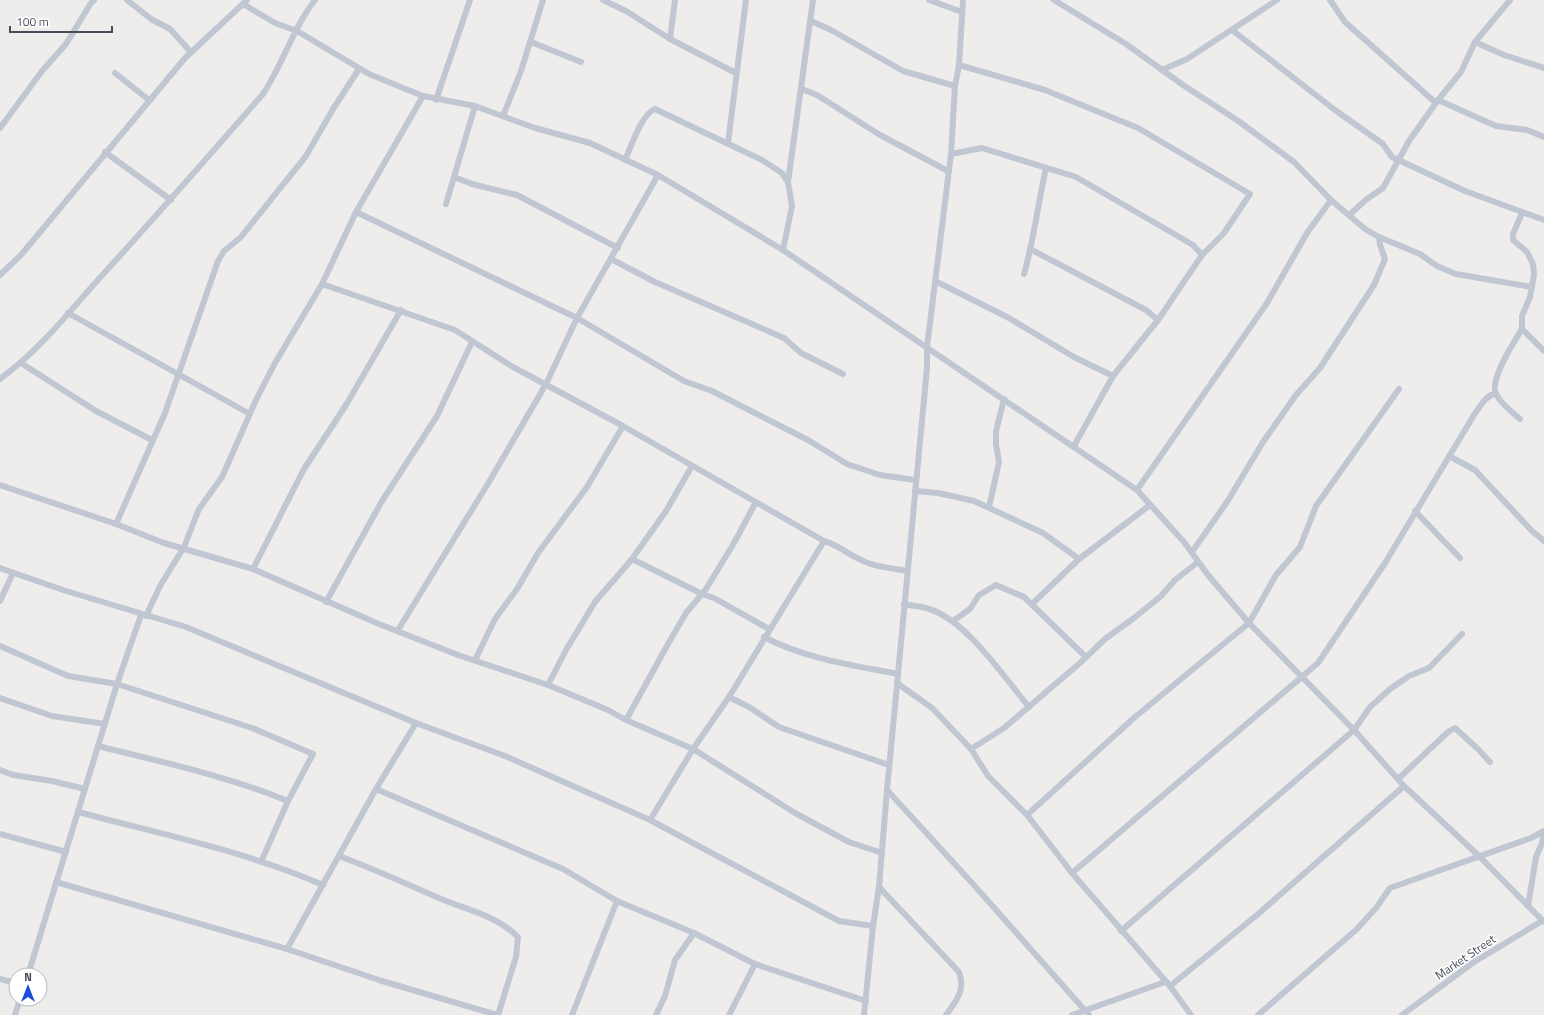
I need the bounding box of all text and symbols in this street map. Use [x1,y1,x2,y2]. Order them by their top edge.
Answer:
scale bar [10,8,112,34]
text: 100 m [16,12,49,31]
street label: Market Street [1431,929,1500,984]
north arrow [8,967,48,1007]
text: N [24,969,32,985]

